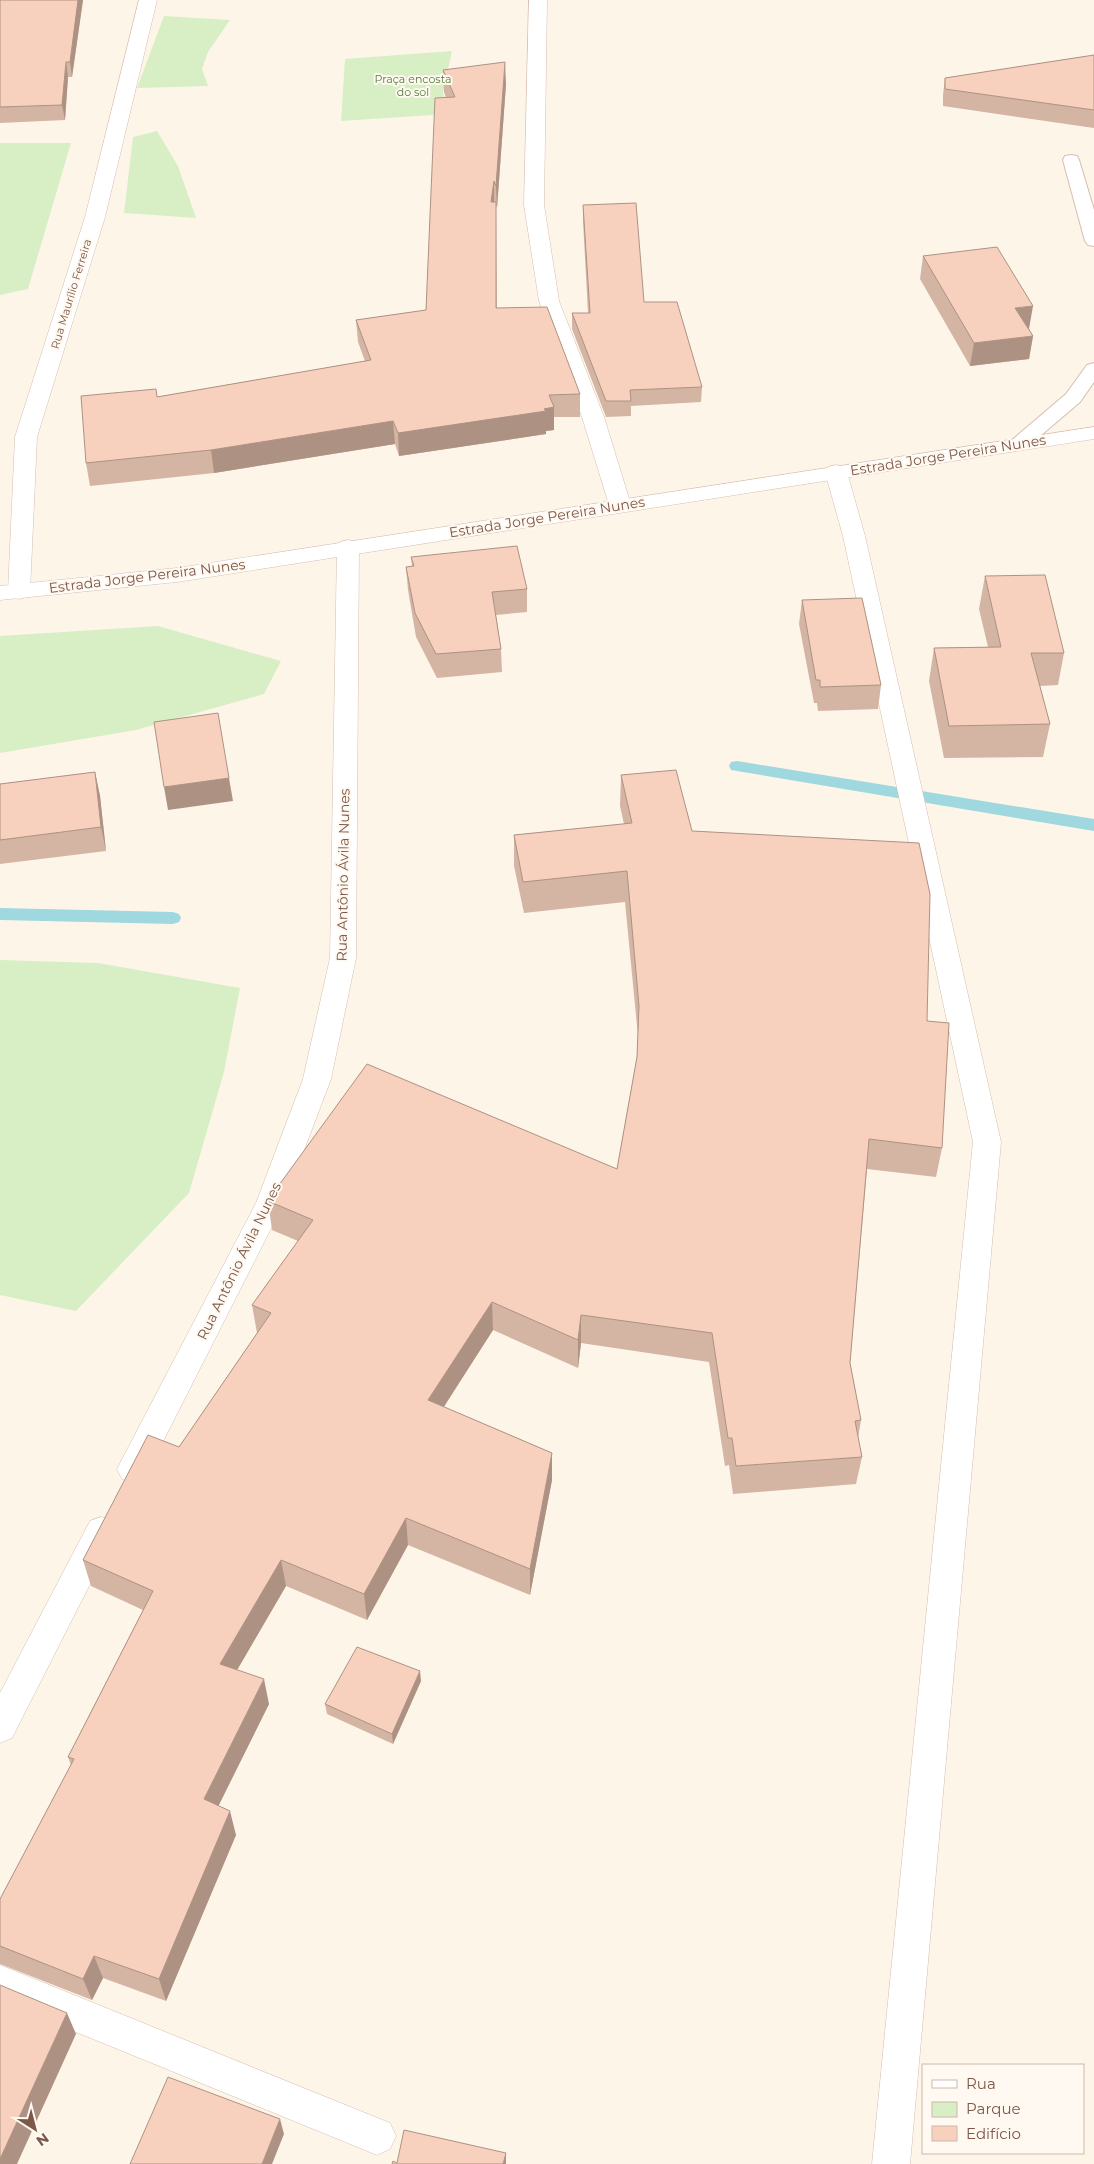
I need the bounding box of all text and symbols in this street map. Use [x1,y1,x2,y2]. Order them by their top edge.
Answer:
park label: Praça encosta do sol [375,72,451,99]
street label: Rua Maurílio Ferreira [48,237,94,351]
street label: Estrada Jorge Pereira Nunes [849,431,1047,479]
street label: Estrada Jorge Pereira Nunes [448,493,646,541]
street label: Estrada Jorge Pereira Nunes [48,555,246,597]
street label: Rua Antônio Ávila Nunes [332,788,354,962]
street label: Rua Antônio Ávila Nunes [193,1179,285,1343]
legend [922,2064,1084,2154]
text: Rua [966,2074,996,2093]
text: Parque [966,2099,1021,2118]
north arrow [10,2104,60,2154]
text: Edifício [966,2124,1021,2143]
text: N [33,2129,53,2150]

